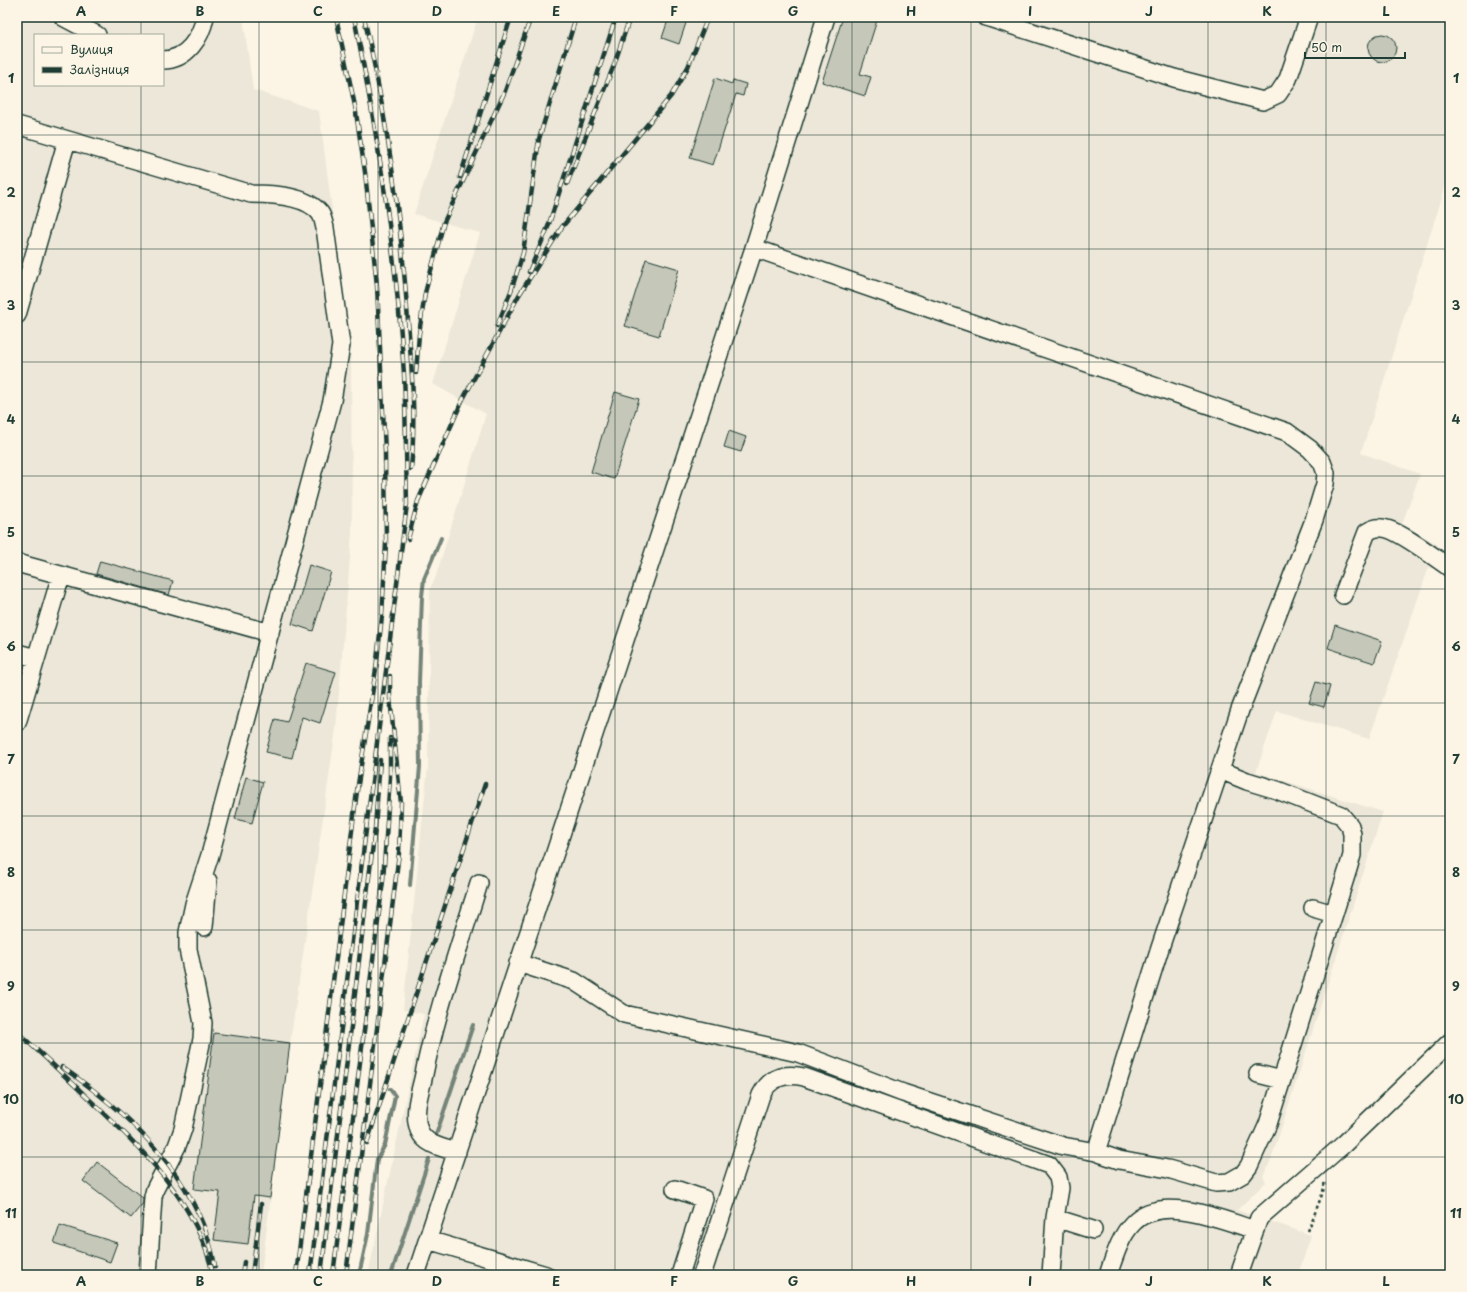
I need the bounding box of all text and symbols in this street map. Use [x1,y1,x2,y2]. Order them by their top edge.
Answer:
text: A [76,1,86,20]
text: B [196,1,205,20]
text: C [313,1,323,20]
text: D [432,1,442,20]
text: E [552,1,560,20]
text: F [670,1,678,20]
text: G [788,1,798,20]
text: H [906,1,916,20]
text: I [1028,1,1032,20]
text: J [1145,1,1153,20]
text: K [1262,1,1272,20]
text: L [1382,1,1390,20]
legend [34,34,164,86]
scale bar [1305,34,1405,60]
text: 50 m [1311,38,1342,56]
text: Вулиця [70,40,113,58]
text: Залізниця [69,60,129,78]
text: 1 [8,68,14,87]
text: 1 [1453,68,1459,87]
text: 2 [6,182,16,201]
text: 2 [1451,182,1461,201]
text: 3 [7,295,16,314]
text: 3 [1452,295,1461,314]
text: 4 [7,409,16,428]
text: 4 [1452,409,1461,428]
text: 5 [7,522,15,541]
text: 5 [1452,522,1460,541]
text: 6 [6,636,16,655]
text: 6 [1451,636,1461,655]
text: 7 [7,749,15,768]
text: 7 [1452,749,1460,768]
text: 8 [7,862,15,881]
text: 8 [1452,862,1460,881]
text: 9 [7,976,15,995]
text: 9 [1452,976,1460,995]
text: 10 [3,1089,19,1108]
text: 10 [1448,1089,1464,1108]
text: 11 [5,1203,17,1222]
text: 11 [1450,1203,1462,1222]
text: A [76,1271,86,1290]
text: B [196,1271,205,1290]
text: C [313,1271,323,1290]
text: D [432,1271,442,1290]
text: E [552,1271,560,1290]
text: F [670,1271,678,1290]
text: G [788,1271,798,1290]
text: H [906,1271,916,1290]
text: I [1028,1271,1032,1290]
text: J [1145,1271,1153,1290]
text: K [1262,1271,1272,1290]
text: L [1382,1271,1390,1290]

